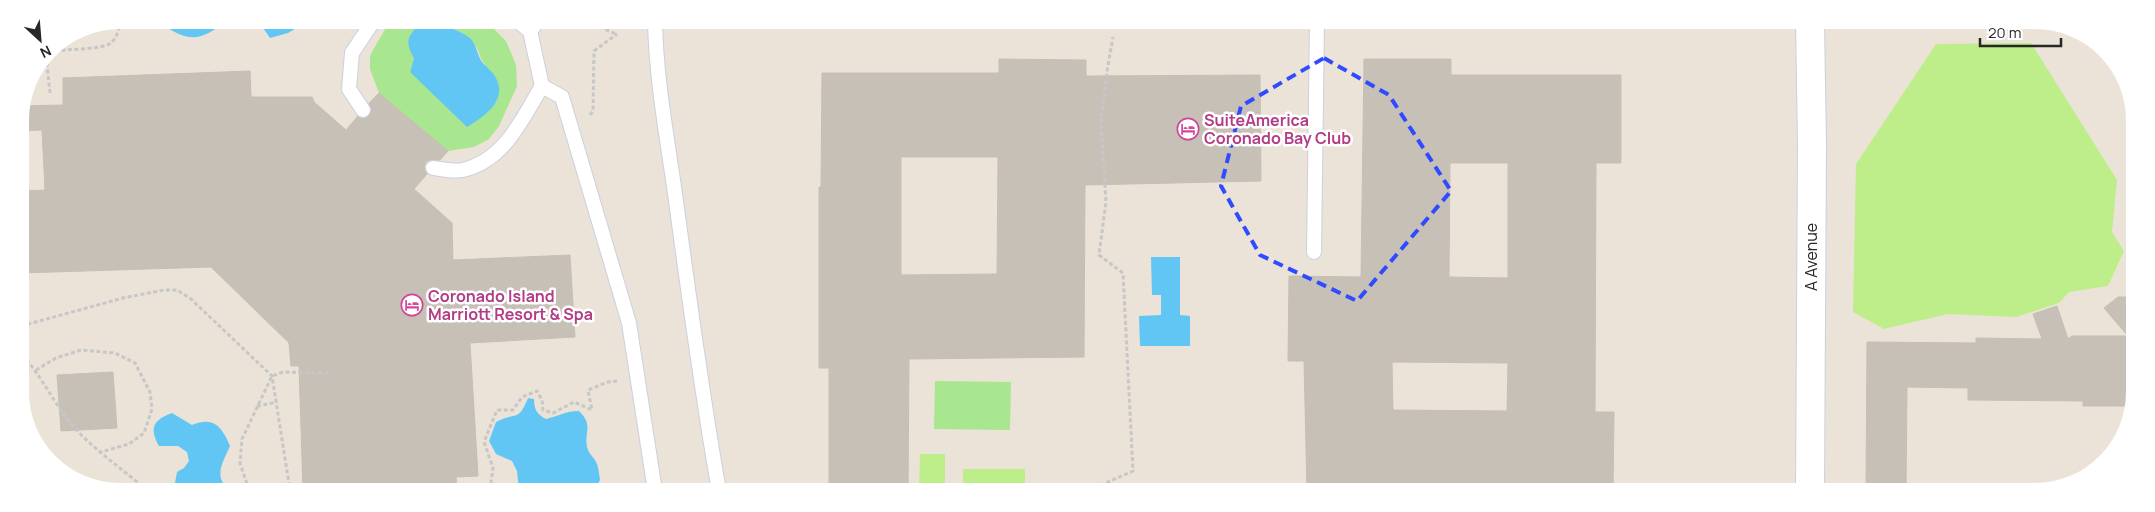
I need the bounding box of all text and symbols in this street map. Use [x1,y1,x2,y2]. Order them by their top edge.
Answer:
north arrow [15,15,65,65]
scale bar [1980,15,2061,47]
text: 20 m [1988,22,2021,43]
text: N [37,41,55,63]
place label: SuiteAmerica Coronado Bay Club [1204,109,1351,149]
hotel icon: SuiteAmerica Coronado Bay Club [1176,117,1200,141]
street label: A Avenue [1800,223,1822,291]
place label: Coronado Island Marriott Resort & Spa [428,285,593,325]
hotel icon: Coronado Island Marriott Resort & Spa [400,293,424,317]

